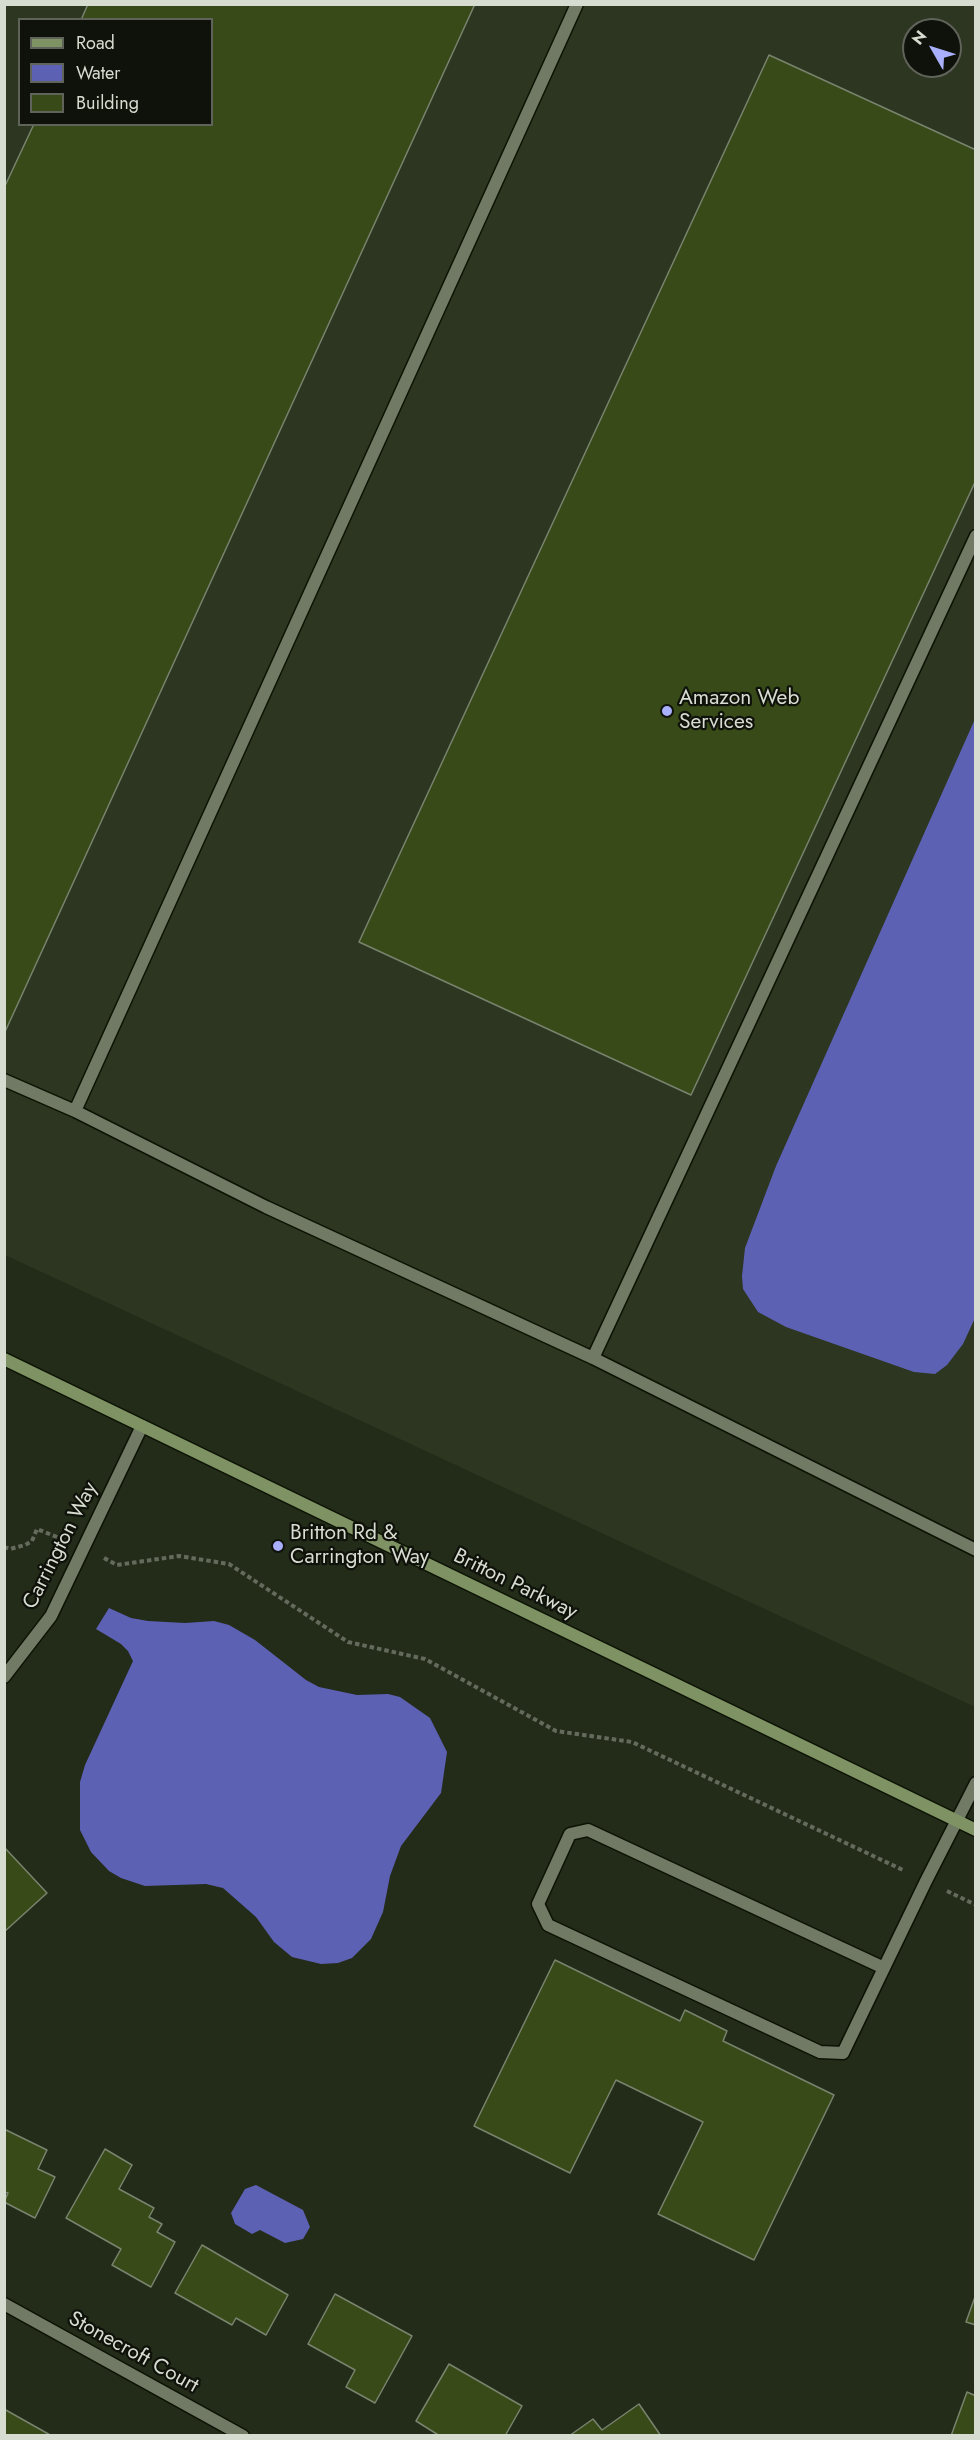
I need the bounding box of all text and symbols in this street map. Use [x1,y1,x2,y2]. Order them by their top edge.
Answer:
legend [18,18,213,126]
north arrow [902,18,962,78]
text: N [906,25,932,50]
text: Road [76,30,115,56]
text: Water [76,60,120,86]
text: Building [76,90,139,116]
place label: Amazon Web Services [679,686,799,736]
marker: Amazon Web Services [660,704,674,718]
street label: Carrington Way [18,1478,104,1614]
place label: Britton Rd & Carrington Way [290,1521,429,1571]
marker: Britton Rd & Carrington Way [271,1539,285,1553]
street label: Britton Parkway [449,1544,581,1626]
street label: Stonecroft Court [64,2307,202,2399]

